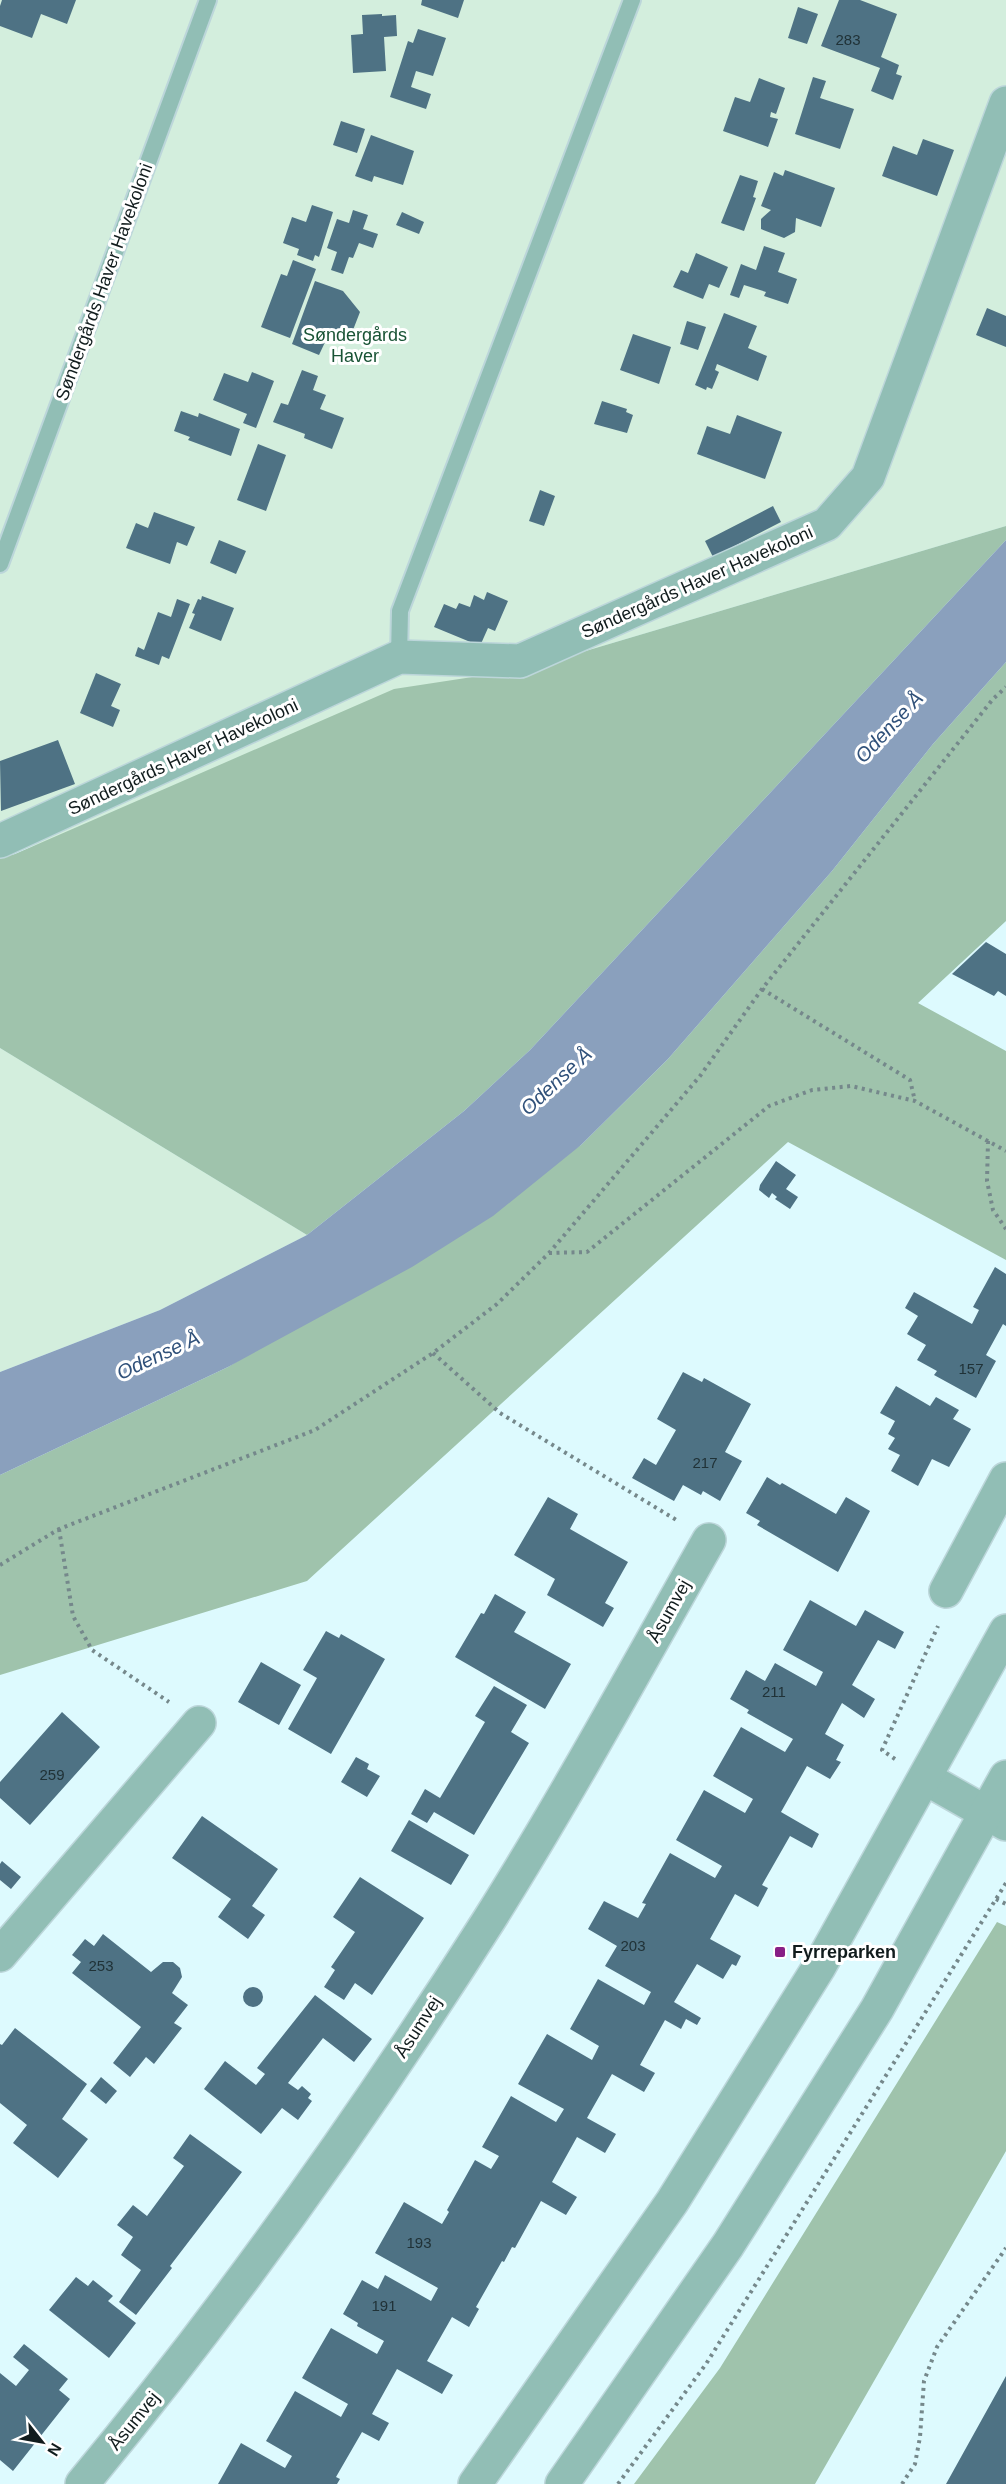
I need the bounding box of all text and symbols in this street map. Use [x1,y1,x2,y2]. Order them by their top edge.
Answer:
house number: 283 [835,31,861,48]
street label: Søndergårds Haver Havekoloni [52,161,156,403]
park label: Søndergårds Haver [303,325,407,366]
street label: Søndergårds Haver Havekoloni [578,522,816,642]
water label: Odense Å [851,687,927,767]
street label: Søndergårds Haver Havekoloni [65,695,301,819]
water label: Odense Å [516,1043,596,1119]
water label: Odense Å [113,1326,203,1384]
house number: 157 [958,1360,984,1377]
house number: 217 [692,1454,718,1471]
street label: Åsumvej [644,1576,694,1646]
house number: 211 [762,1683,786,1700]
house number: 259 [39,1766,65,1783]
house number: 203 [620,1937,646,1954]
place label: Fyrreparken [792,1942,896,1962]
marker: Fyrreparken [773,1945,787,1959]
house number: 253 [88,1957,114,1974]
street label: Åsumvej [391,1993,445,2061]
house number: 193 [406,2234,432,2251]
house number: 191 [371,2297,397,2314]
street label: Åsumvej [105,2388,163,2454]
north arrow [12,2412,72,2472]
text: N [44,2440,65,2459]

